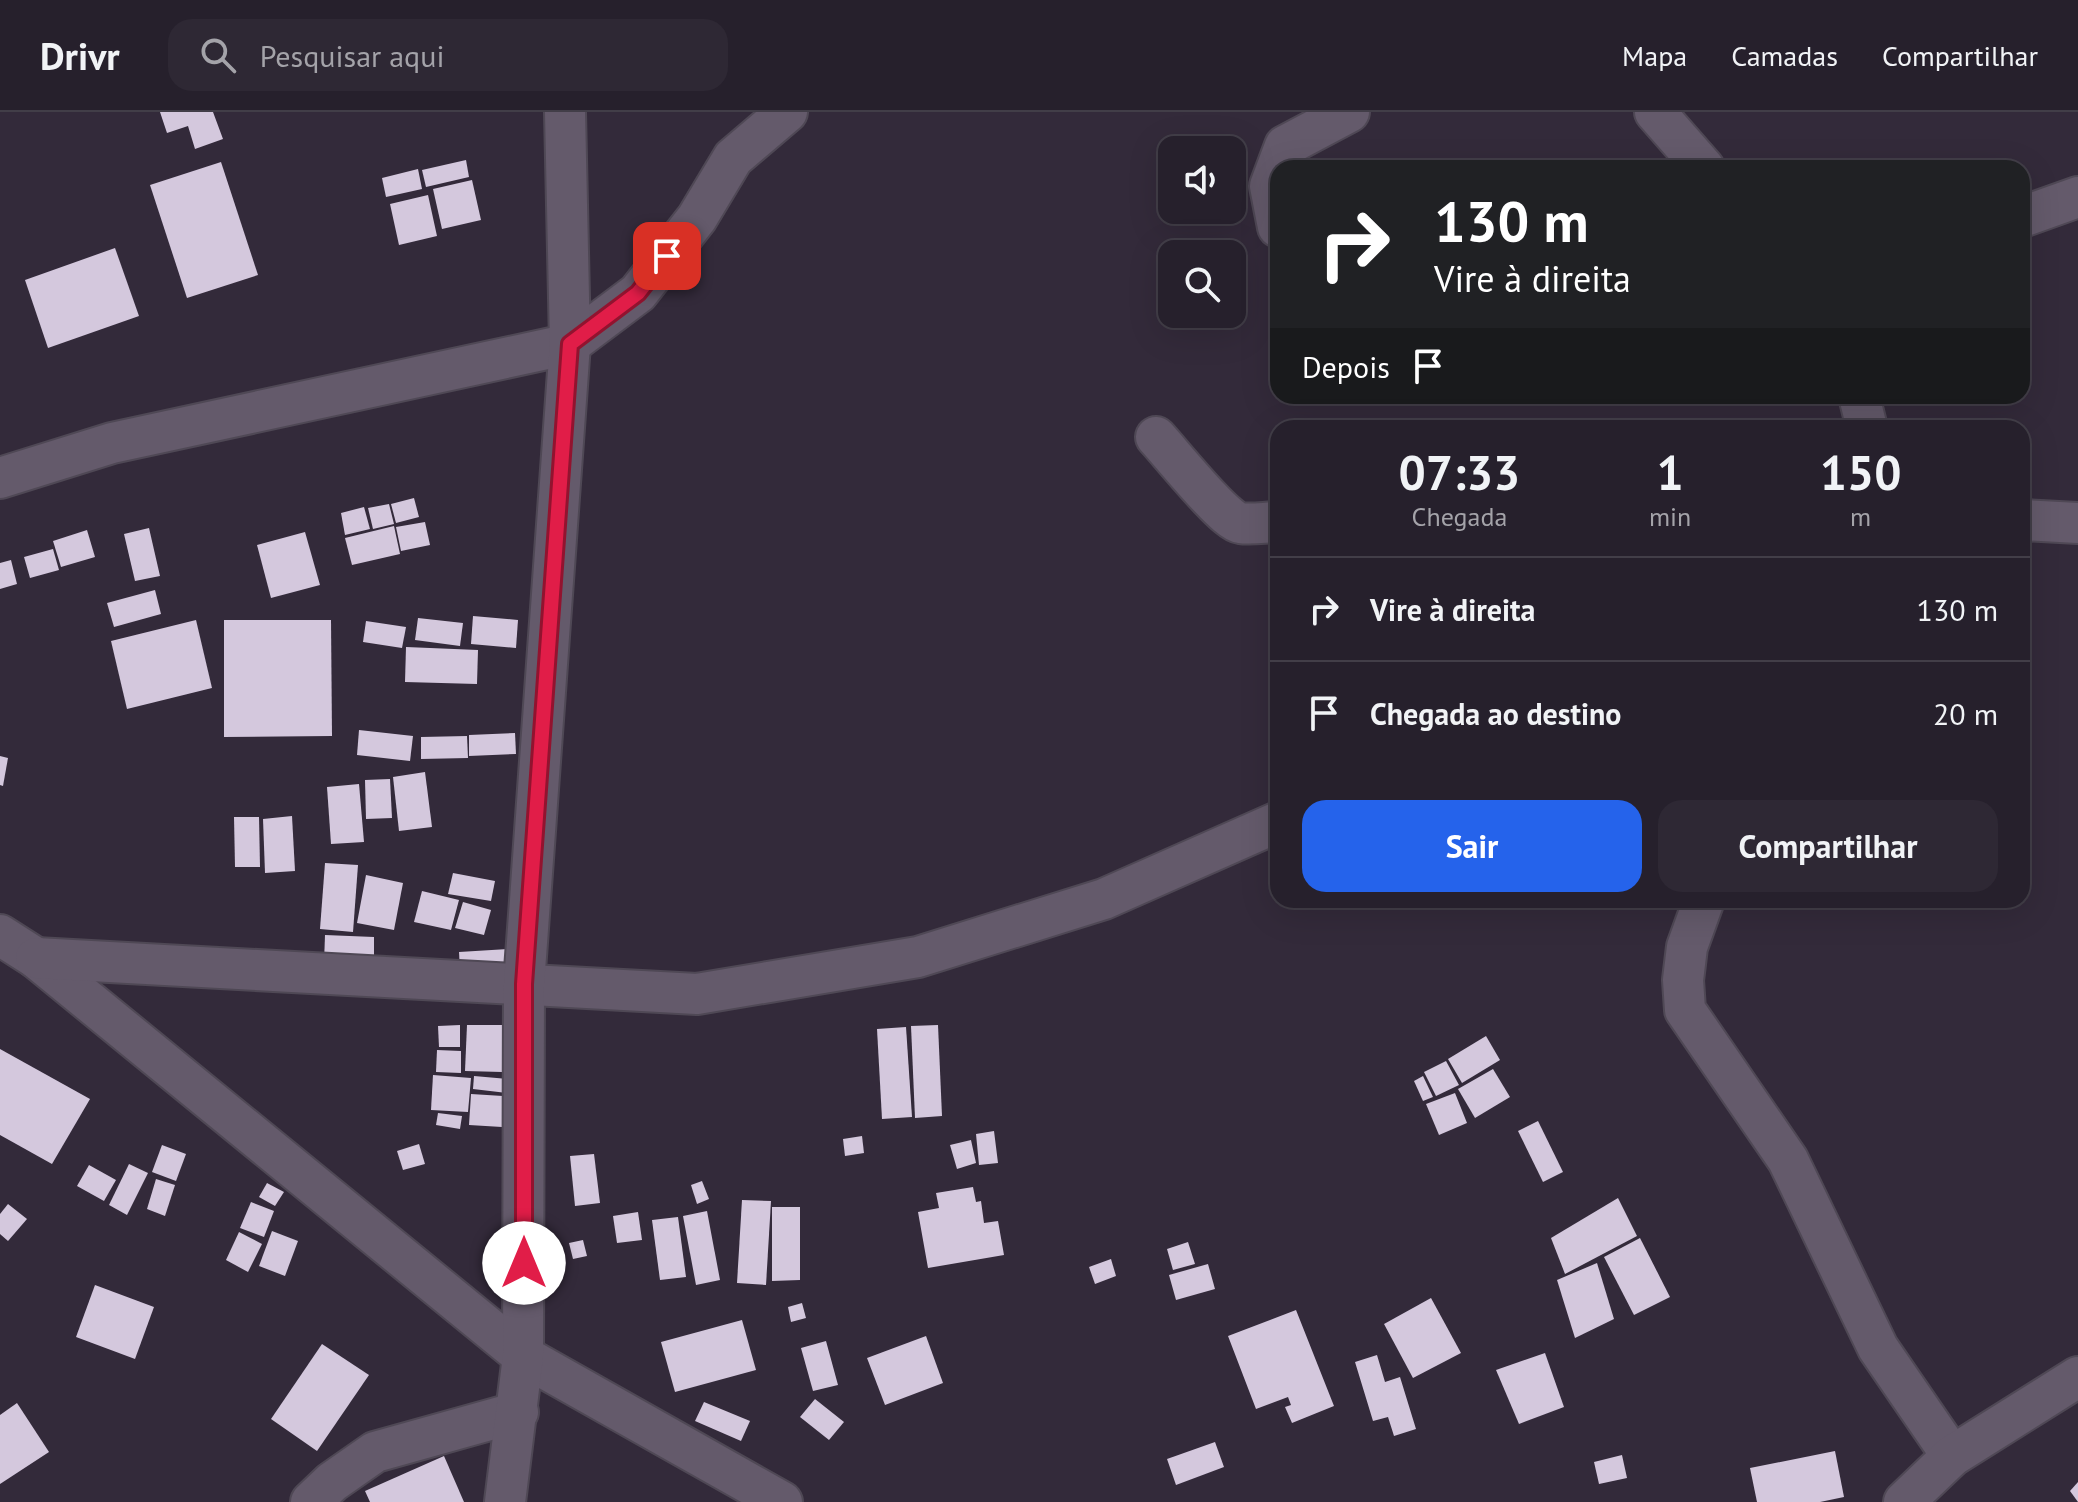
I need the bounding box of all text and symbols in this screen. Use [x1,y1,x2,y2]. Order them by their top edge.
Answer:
search box [168,19,728,91]
text: Drivr [40,31,120,80]
icon: search [196,33,240,77]
text: Pesquisar aqui [260,36,444,75]
text: Mapa [1622,37,1687,74]
text: Camadas [1731,37,1838,74]
text: Compartilhar [1882,37,2038,74]
map controls [1158,136,1246,328]
button: sound [1158,136,1246,224]
text: 130 m [1434,185,1589,257]
icon: right [1302,192,1406,296]
pin [633,222,701,290]
icon: arrive [645,234,689,278]
button: search [1158,240,1246,328]
text: Vire à direita [1434,255,1631,302]
icon: arrive [1406,344,1450,388]
text: Depois [1302,347,1390,386]
text: 07:33 [1399,441,1520,503]
text: 1 [1656,441,1684,503]
text: 150 [1820,441,1901,503]
text: Chegada [1412,500,1507,533]
text: min [1649,500,1691,533]
text: m [1850,500,1871,533]
icon: right [1302,587,1346,631]
text: Vire à direita [1370,590,1535,629]
text: 130 m [1917,590,1998,629]
icon: arrive [1302,691,1346,735]
text: Chegada ao destino [1370,694,1621,733]
text: 20 m [1933,694,1998,733]
button: Sair [1302,800,1642,892]
button: Compartilhar [1658,800,1998,892]
position arrow [482,1221,566,1305]

